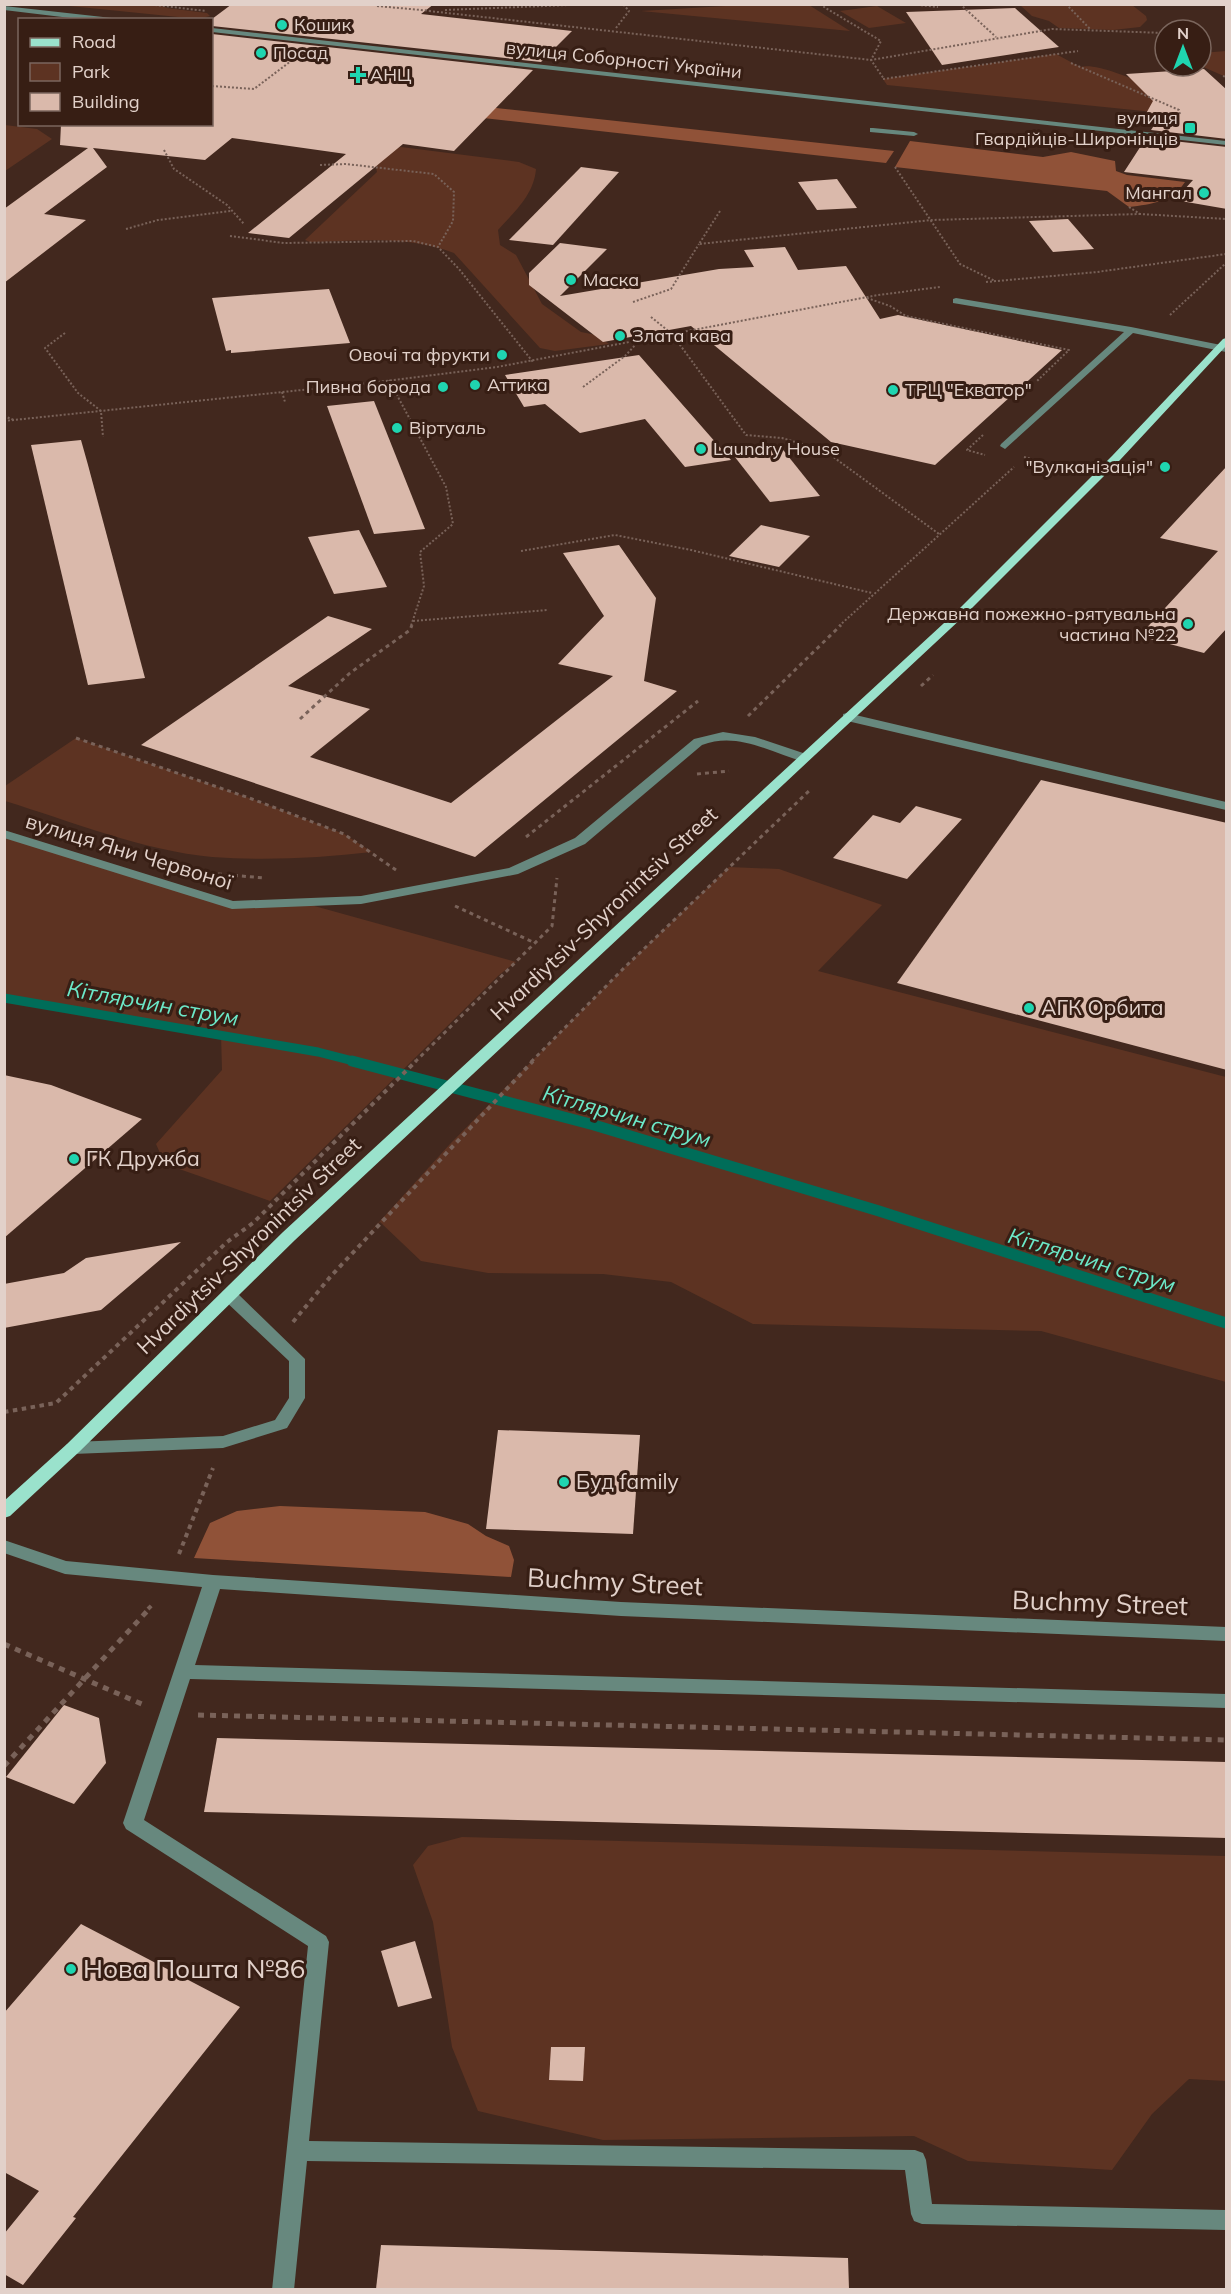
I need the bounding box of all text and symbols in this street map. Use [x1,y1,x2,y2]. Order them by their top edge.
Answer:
place label: Кошик [294,13,352,36]
legend [18,18,213,126]
marker: Кошик [275,18,289,32]
north arrow [1153,18,1213,78]
text: N [1177,23,1189,43]
text: Road [72,30,116,53]
street label: вулиця Соборності України [505,36,743,83]
place label: Посад [273,41,328,64]
marker: Посад [254,46,268,60]
text: Park [72,60,111,83]
place label: АНЦ [370,63,412,86]
marker: АНЦ [351,68,365,82]
text: Building [72,90,140,113]
place label: вулиця Гвардійців-Широнінців [975,106,1178,150]
marker: вулиця Гвардійців-Широнінців [1183,121,1197,135]
place label: Мангал [1125,181,1192,204]
marker: Мангал [1197,186,1211,200]
place label: Маска [583,268,639,291]
marker: Маска [564,273,578,287]
place label: Злата кава [632,324,731,347]
marker: Злата кава [613,329,627,343]
place label: Овочі та фрукти [349,343,490,366]
marker: Овочі та фрукти [495,348,509,362]
place label: Аттика [487,373,548,396]
place label: Пивна борода [306,375,431,398]
marker: Аттика [468,378,482,392]
place label: ТРЦ "Екватор" [905,378,1032,401]
marker: Пивна борода [436,380,450,394]
marker: ТРЦ "Екватор" [886,383,900,397]
place label: Віртуаль [409,416,486,439]
marker: Віртуаль [390,421,404,435]
place label: Laundry House [713,437,840,460]
marker: Laundry House [694,442,708,456]
place label: "Вулканізація" [1026,455,1153,478]
marker: "Вулканізація" [1158,460,1172,474]
place label: Державна пожежно-рятувальна частина №22 [887,602,1176,646]
marker: Державна пожежно-рятувальна частина №22 [1181,617,1195,631]
street label: Hvardiytsiv-Shyronintsiv Street [484,801,722,1025]
street label: вулиця Яни Червоної [23,807,237,895]
water label: Кітлярчин струм [65,974,241,1032]
place label: АГК Орбита [1041,994,1164,1020]
marker: АГК Орбита [1022,1001,1036,1015]
water label: Кітлярчин струм [540,1079,714,1153]
street label: Hvardiytsiv-Shyronintsiv Street [131,1131,366,1359]
place label: ГК Дружба [86,1145,200,1171]
marker: ГК Дружба [67,1152,81,1166]
water label: Кітлярчин струм [1005,1221,1179,1299]
place label: Буд family [576,1468,679,1494]
marker: Буд family [557,1475,571,1489]
street label: Buchmy Street [526,1560,704,1603]
street label: Buchmy Street [1012,1583,1189,1622]
place label: Нова Пошта №86 [83,1952,305,1985]
marker: Нова Пошта №86 [64,1962,78,1976]

